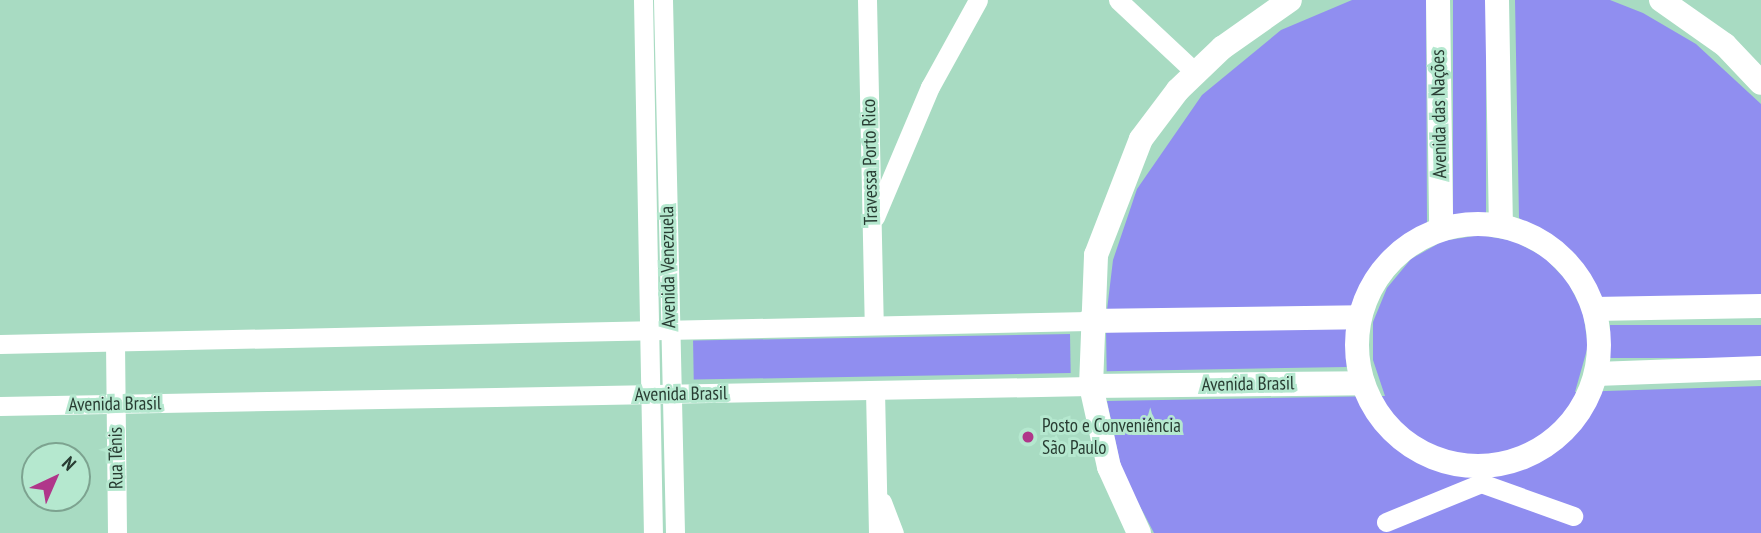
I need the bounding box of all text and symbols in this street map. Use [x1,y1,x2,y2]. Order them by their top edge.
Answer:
street label: Avenida das Nações [1426,49,1452,179]
street label: Travessa Porto Rico [857,99,883,225]
street label: Avenida Venezuela [656,205,680,329]
street label: Avenida Brasil [1201,372,1295,396]
street label: Avenida Brasil [634,382,728,406]
street label: Avenida Brasil [68,392,162,416]
place label: Posto e Conveniência São Paulo [1042,415,1181,459]
street label: Rua Tênis [104,426,128,490]
marker: Posto e Conveniência São Paulo [1020,429,1036,445]
north arrow [21,442,91,512]
text: N [57,451,81,476]

